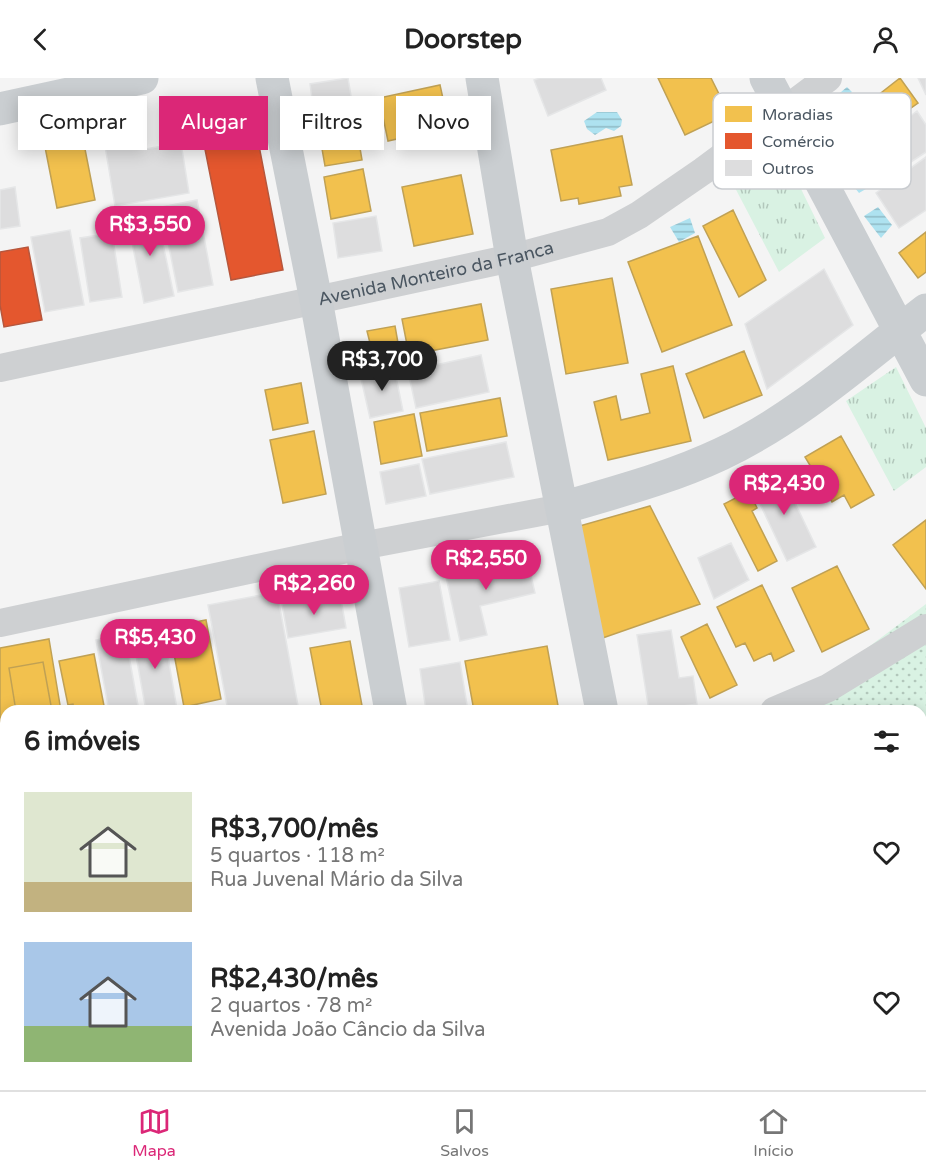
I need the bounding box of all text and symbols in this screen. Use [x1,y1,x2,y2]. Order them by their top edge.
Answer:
icon: back [24,23,57,56]
text: Doorstep [404,23,522,56]
icon: person [869,23,902,56]
legend [713,93,911,189]
chip: Comprar [18,96,147,150]
chip: Alugar [159,96,268,150]
chip: Filtros [280,96,384,150]
chip: Novo [396,96,491,150]
text: Moradias [762,105,833,125]
text: Comércio [762,132,834,152]
text: Outros [762,159,814,179]
pin: R$3,550 [95,206,205,257]
text: R$3,550 [109,213,191,237]
street label: Avenida Monteiro da Franca [316,236,556,310]
pin: R$3,700 [327,341,437,392]
text: R$3,700 [341,348,423,372]
pin: R$2,430 [729,465,839,516]
text: R$2,430 [743,472,825,496]
pin: R$2,550 [431,540,541,591]
text: R$2,550 [445,547,527,571]
pin: R$2,260 [259,565,369,616]
text: R$2,260 [273,572,355,596]
pin: R$5,430 [100,619,210,670]
text: R$5,430 [114,626,196,650]
icon: filters [870,725,903,758]
text: 6 imóveis [24,726,140,757]
text: R$3,700/mês [210,813,379,844]
icon: home [72,816,144,888]
icon: heart [870,836,903,869]
text: 5 quartos · 118 m² [210,844,385,868]
text: Rua Juvenal Mário da Silva [210,868,463,892]
text: R$2,430/mês [210,963,378,994]
icon: home [72,966,144,1038]
icon: heart [870,986,903,1019]
text: 2 quartos · 78 m² [210,994,372,1018]
text: Avenida João Câncio da Silva [210,1018,485,1042]
tab: Mapa [132,1105,176,1161]
tab: Salvos [440,1105,489,1161]
tab: Início [753,1105,794,1161]

